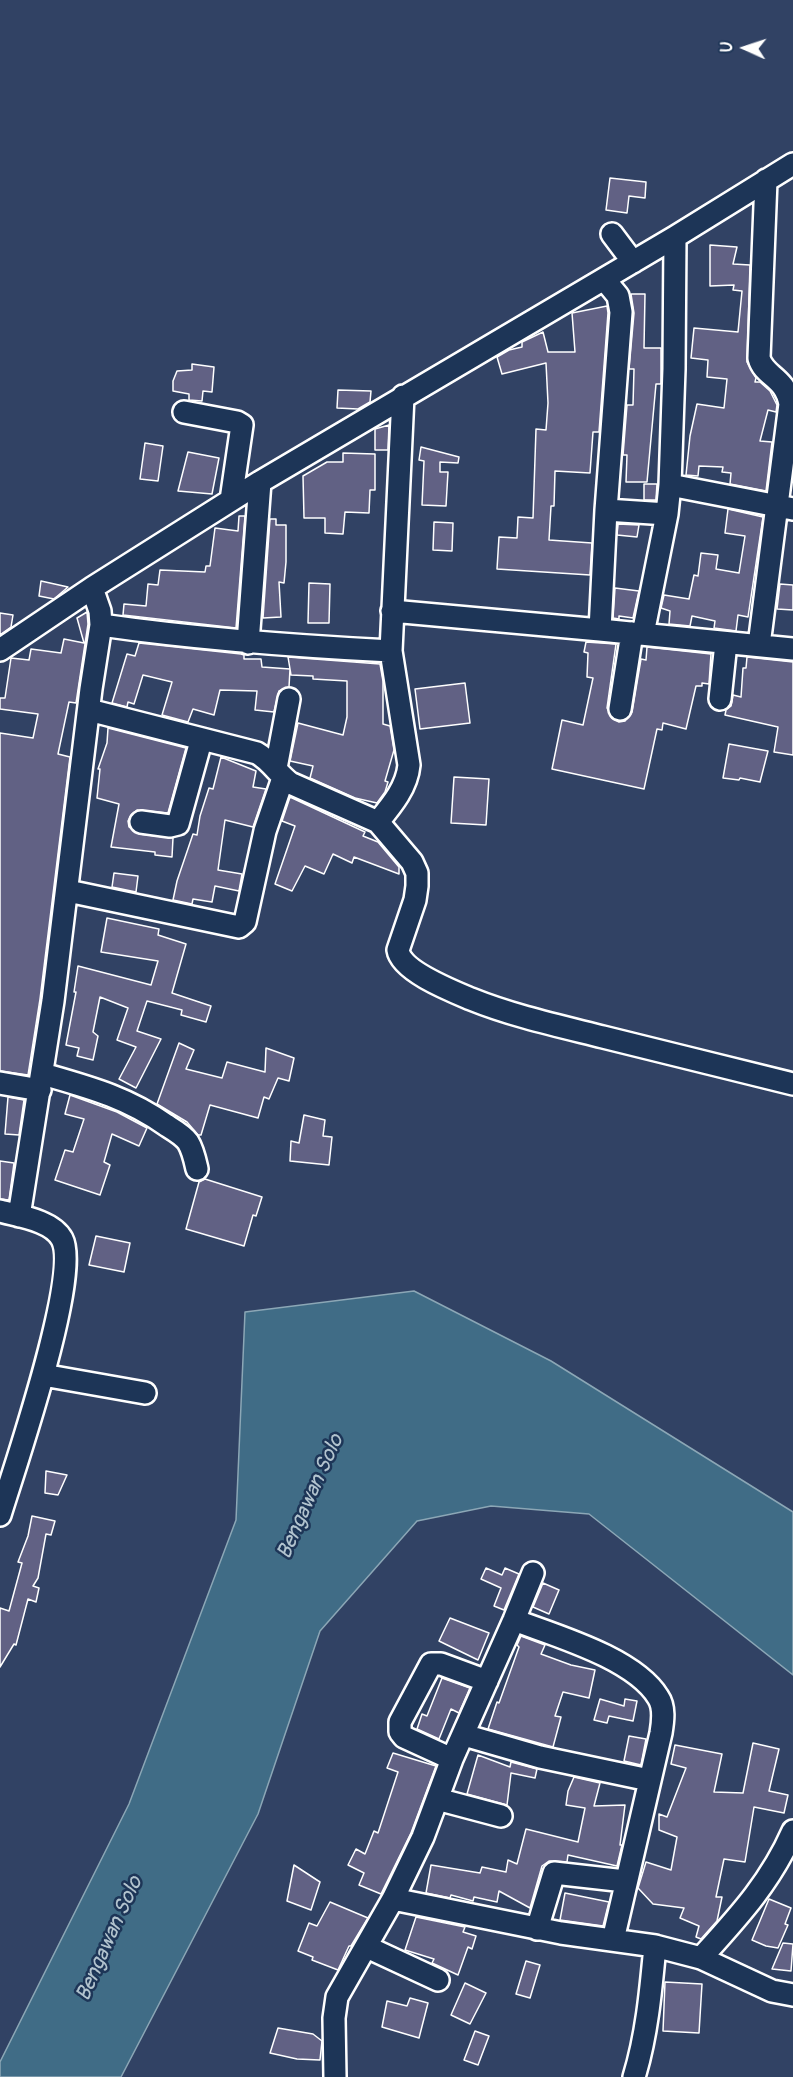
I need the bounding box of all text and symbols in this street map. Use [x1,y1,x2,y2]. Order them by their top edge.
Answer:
north arrow [715,18,775,78]
text: U [717,41,737,53]
water label: Bengawan Solo [272,1431,350,1563]
water label: Bengawan Solo [71,1873,149,2005]

